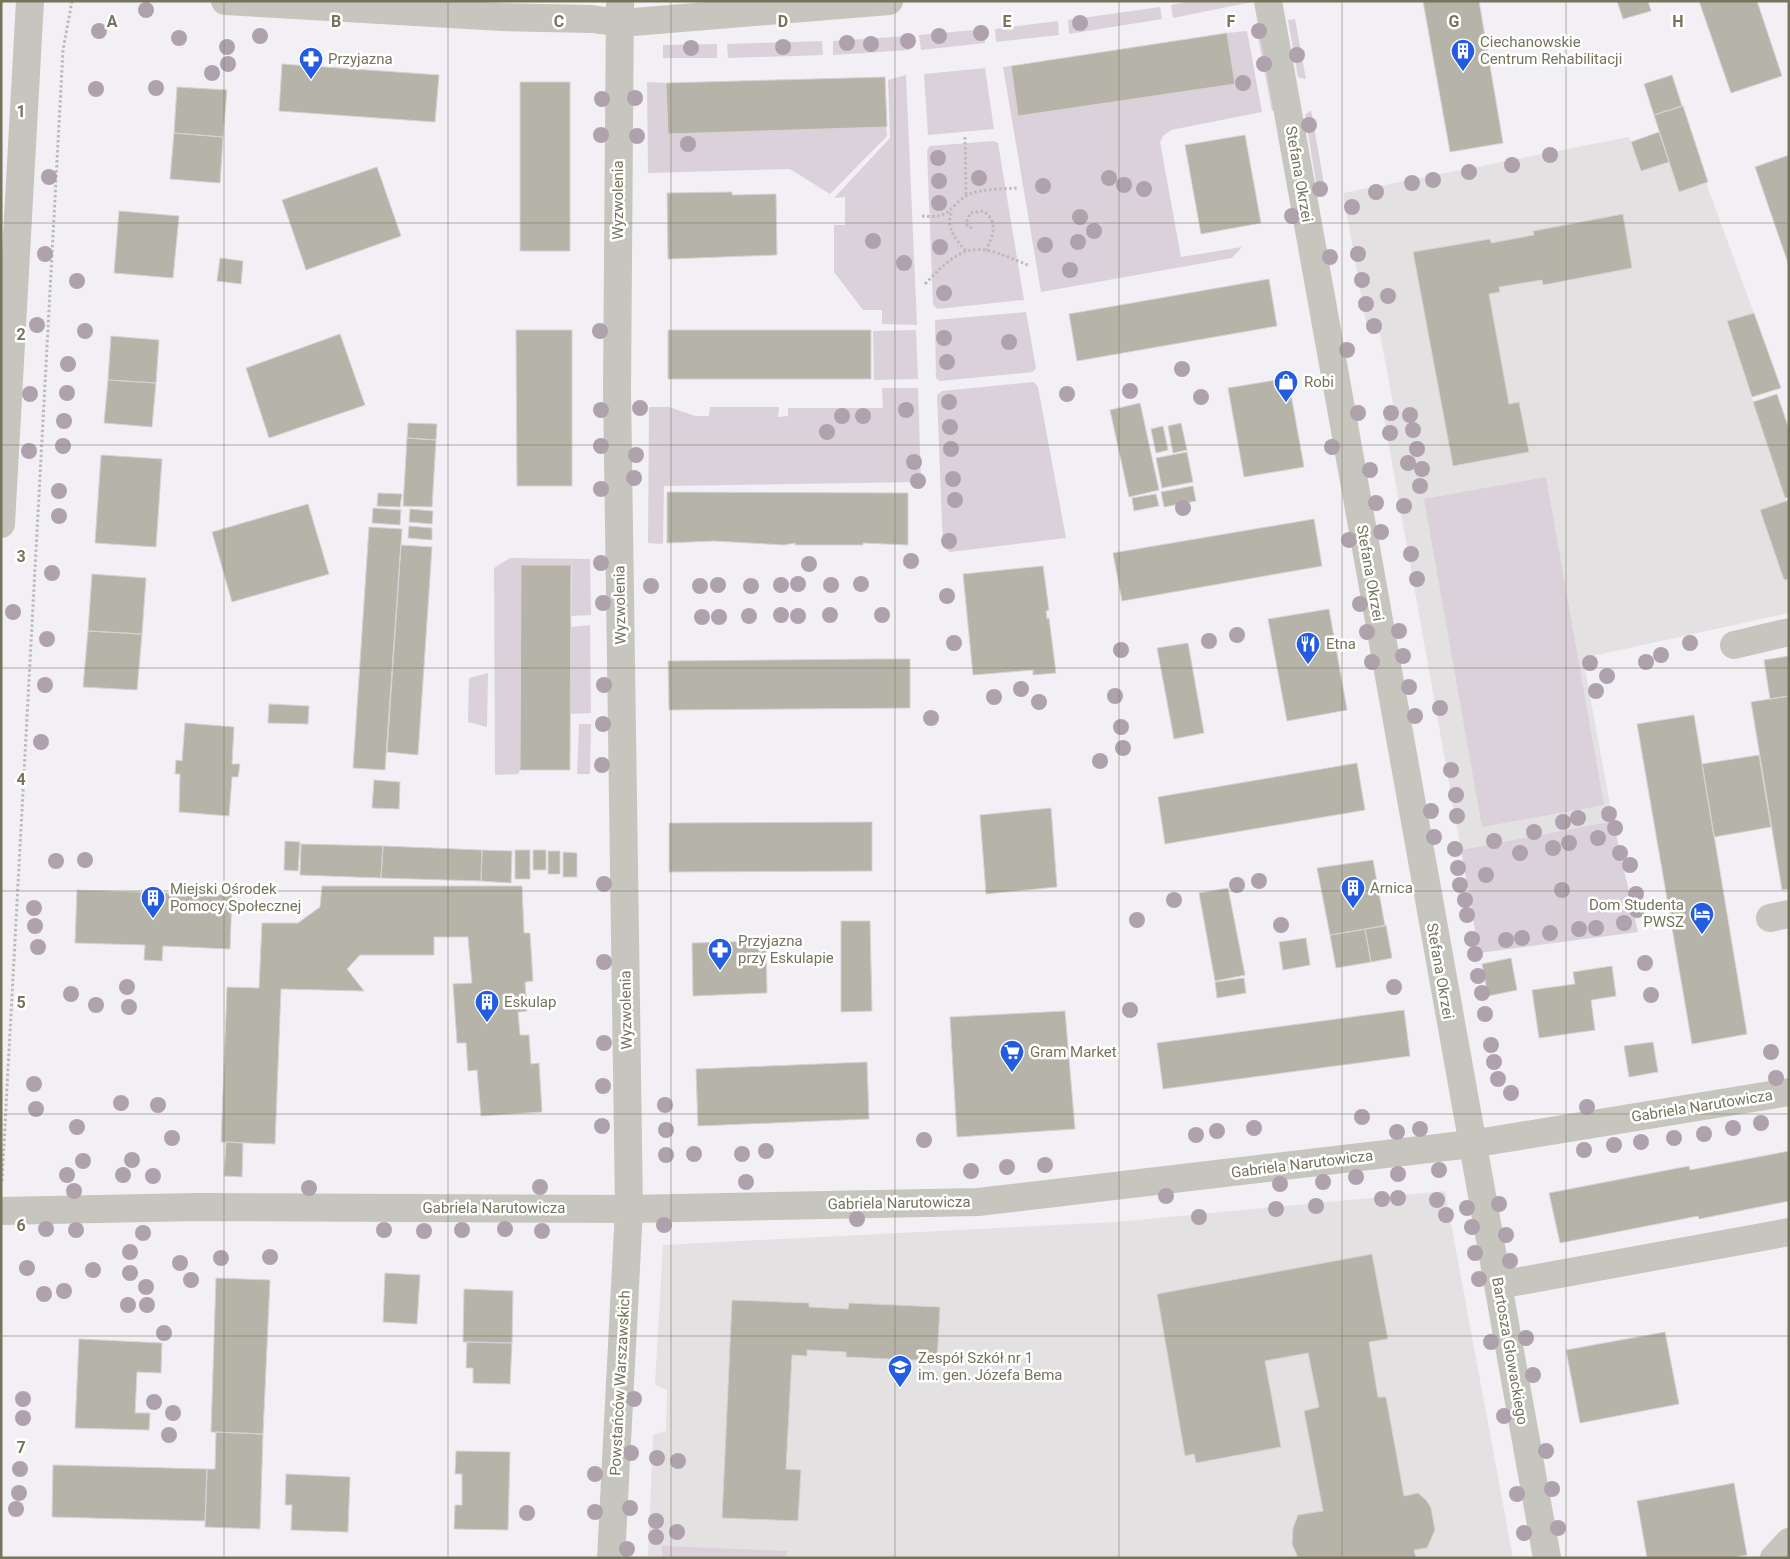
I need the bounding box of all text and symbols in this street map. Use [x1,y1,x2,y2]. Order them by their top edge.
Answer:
text: A [107,12,118,31]
text: B [331,12,341,31]
text: C [554,12,564,31]
text: D [778,12,788,31]
text: E [1003,12,1012,31]
text: F [1227,12,1236,31]
text: G [1449,12,1460,31]
text: H [1672,12,1684,31]
place label: Ciechanowskie Centrum Rehabilitacji [1480,33,1622,68]
building icon: Ciechanowskie Centrum Rehabilitacji [1450,38,1476,72]
pharmacy icon: Przyjazna [298,46,324,80]
place label: Przyjazna [328,50,393,68]
text: 1 [16,102,26,121]
street label: Stefana Okrzei [1282,125,1316,223]
street label: Wyzwolenia [609,160,627,240]
text: 2 [16,325,26,344]
shop icon: Robi [1273,369,1299,403]
place label: Robi [1304,373,1334,391]
street label: Stefana Okrzei [1353,524,1387,622]
text: 3 [16,547,26,566]
street label: Wyzwolenia [610,565,630,645]
restaurant icon: Etna [1295,631,1321,665]
place label: Etna [1326,635,1356,653]
text: 4 [16,770,26,789]
building icon: Arnica [1340,875,1366,909]
place label: Arnica [1370,879,1413,897]
place label: Miejski Ośrodek Pomocy Społecznej [170,880,301,915]
building icon: Miejski Ośrodek Pomocy Społecznej [140,885,166,919]
place label: Dom Studenta PWSZ [1589,896,1684,931]
hotel icon: Dom Studenta PWSZ [1689,901,1715,935]
street label: Stefana Okrzei [1423,922,1457,1020]
place label: Przyjazna przy Eskulapie [738,932,834,967]
pharmacy icon: Przyjazna przy Eskulapie [707,937,733,971]
street label: Wyzwolenia [616,970,636,1050]
building icon: Eskulap [474,989,500,1023]
text: 5 [16,993,26,1012]
place label: Eskulap [504,993,556,1011]
supermarket icon: Gram Market [999,1039,1025,1073]
place label: Gram Market [1030,1043,1117,1061]
street label: Gabriela Narutowicza [1630,1086,1774,1126]
street label: Gabriela Narutowicza [1230,1146,1374,1182]
street label: Gabriela Narutowicza [827,1193,971,1213]
street label: Gabriela Narutowicza [423,1199,565,1217]
text: 6 [16,1216,26,1235]
street label: Bartosza Głowackiego [1488,1276,1532,1426]
street label: Powstańców Warszawskich [606,1290,634,1476]
place label: Zespół Szkół nr 1 im. gen. Józefa Bema [918,1349,1063,1384]
school or university icon: Zespół Szkół nr 1 im. gen. Józefa Bema [887,1354,913,1388]
text: 7 [16,1438,26,1457]

